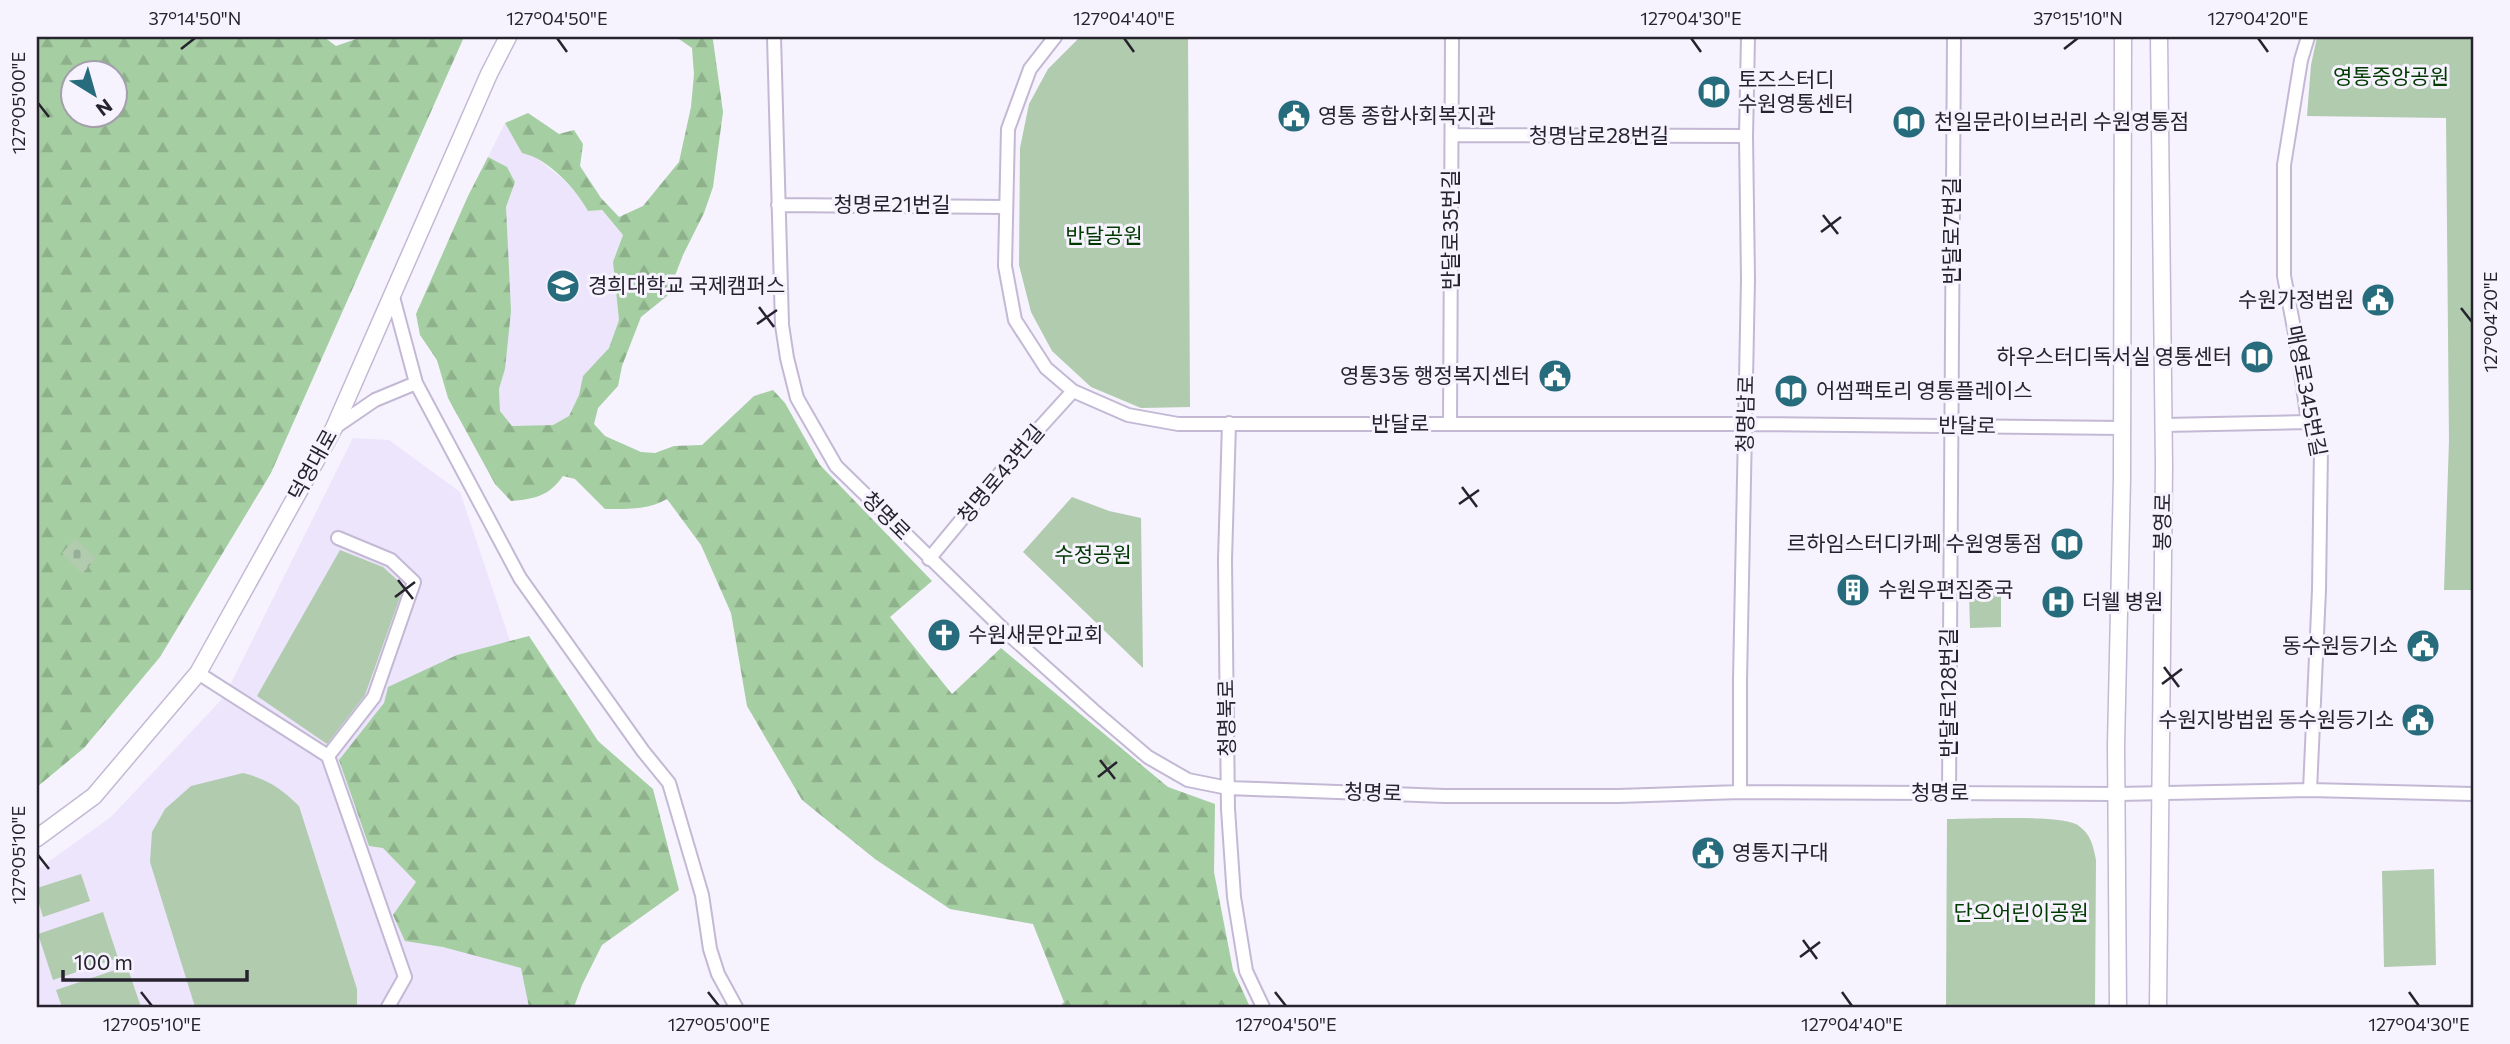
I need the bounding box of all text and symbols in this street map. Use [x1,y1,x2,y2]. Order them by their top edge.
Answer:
text: 37°14'50"N [149,7,241,29]
text: 127°04'50"E [506,7,608,29]
text: 127°04'40"E [1073,7,1175,29]
text: 127°04'30"E [1640,7,1742,29]
text: 37°15'10"N [2033,7,2123,29]
text: 127°04'20"E [2208,7,2308,29]
text: 127°05'00"E [7,52,29,154]
north arrow [60,60,130,130]
park label: 영통중앙공원 [2333,63,2449,88]
place label: 토즈스터디 수원영통센터 [1738,66,1854,115]
library icon: 토즈스터디 수원영통센터 [1695,73,1733,111]
text: N [92,94,117,121]
public building icon: 영통 종합사회복지관 [1275,97,1313,135]
place label: 영통 종합사회복지관 [1318,102,1496,127]
library icon: 천일문라이브러리 수원영통점 [1890,103,1928,141]
place label: 천일문라이브러리 수원영통점 [1934,108,2189,133]
street label: 청명남로28번길 [1529,122,1669,147]
street label: 반달로35번길 [1437,170,1462,290]
street label: 반달로7번길 [1938,177,1963,285]
street label: 청명로21번길 [833,191,951,216]
park label: 반달공원 [1065,222,1143,247]
school or university icon: 경희대학교 국제캠퍼스 [544,267,582,305]
place label: 경희대학교 국제캠퍼스 [588,272,785,297]
text: 127°04'20"E [2479,272,2501,372]
public building icon: 수원가정법원 [2359,281,2397,319]
place label: 수원가정법원 [2238,286,2354,311]
street label: 매영로345번길 [2282,323,2332,458]
library icon: 하우스터디독서실 영통센터 [2238,338,2276,376]
place label: 하우스터디독서실 영통센터 [1996,343,2232,368]
public building icon: 영통3동 행정복지센터 [1536,357,1574,395]
place label: 영통3동 행정복지센터 [1340,362,1530,387]
library icon: 어썸팩토리 영통플레이스 [1772,372,1810,410]
street label: 청명남로 [1731,375,1758,453]
place label: 어썸팩토리 영통플레이스 [1816,377,2033,402]
street label: 반달로 [1371,410,1429,435]
street label: 반달로 [1938,411,1996,438]
street label: 청명로43번길 [951,419,1048,527]
street label: 덕영대로 [282,424,341,504]
street label: 청명로 [858,486,916,544]
street label: 봉영로 [2148,493,2175,551]
library icon: 르하임스터디카페 수원영통점 [2048,525,2086,563]
place label: 르하임스터디카페 수원영통점 [1787,530,2042,555]
park label: 수정공원 [1054,541,1132,566]
building icon: 수원우편집중국 [1834,571,1872,609]
place label: 수원우편집중국 [1878,576,2013,601]
hospital icon: 더웰 병원 [2039,583,2077,621]
place label: 더웰 병원 [2082,588,2163,613]
church icon: 수원새문안교회 [925,616,963,654]
place label: 수원새문안교회 [968,621,1103,646]
public building icon: 동수원등기소 [2404,627,2442,665]
street label: 반달로128번길 [1935,628,1960,758]
place label: 동수원등기소 [2282,632,2398,657]
street label: 청명북로 [1212,679,1239,757]
public building icon: 수원지방법원 동수원등기소 [2399,701,2437,739]
place label: 수원지방법원 동수원등기소 [2158,706,2394,731]
street label: 청명로 [1344,778,1402,805]
street label: 청명로 [1911,779,1969,804]
text: 127°05'10"E [7,806,29,904]
public building icon: 영통지구대 [1689,834,1727,872]
place label: 영통지구대 [1732,839,1829,864]
park label: 단오어린이공원 [1953,899,2089,924]
scale bar [63,939,247,983]
text: 100 m [74,949,133,974]
text: 127°05'10"E [103,1013,201,1035]
text: 127°05'00"E [668,1013,770,1035]
text: 127°04'50"E [1235,1013,1337,1035]
text: 127°04'40"E [1801,1013,1903,1035]
text: 127°04'30"E [2368,1013,2470,1035]

